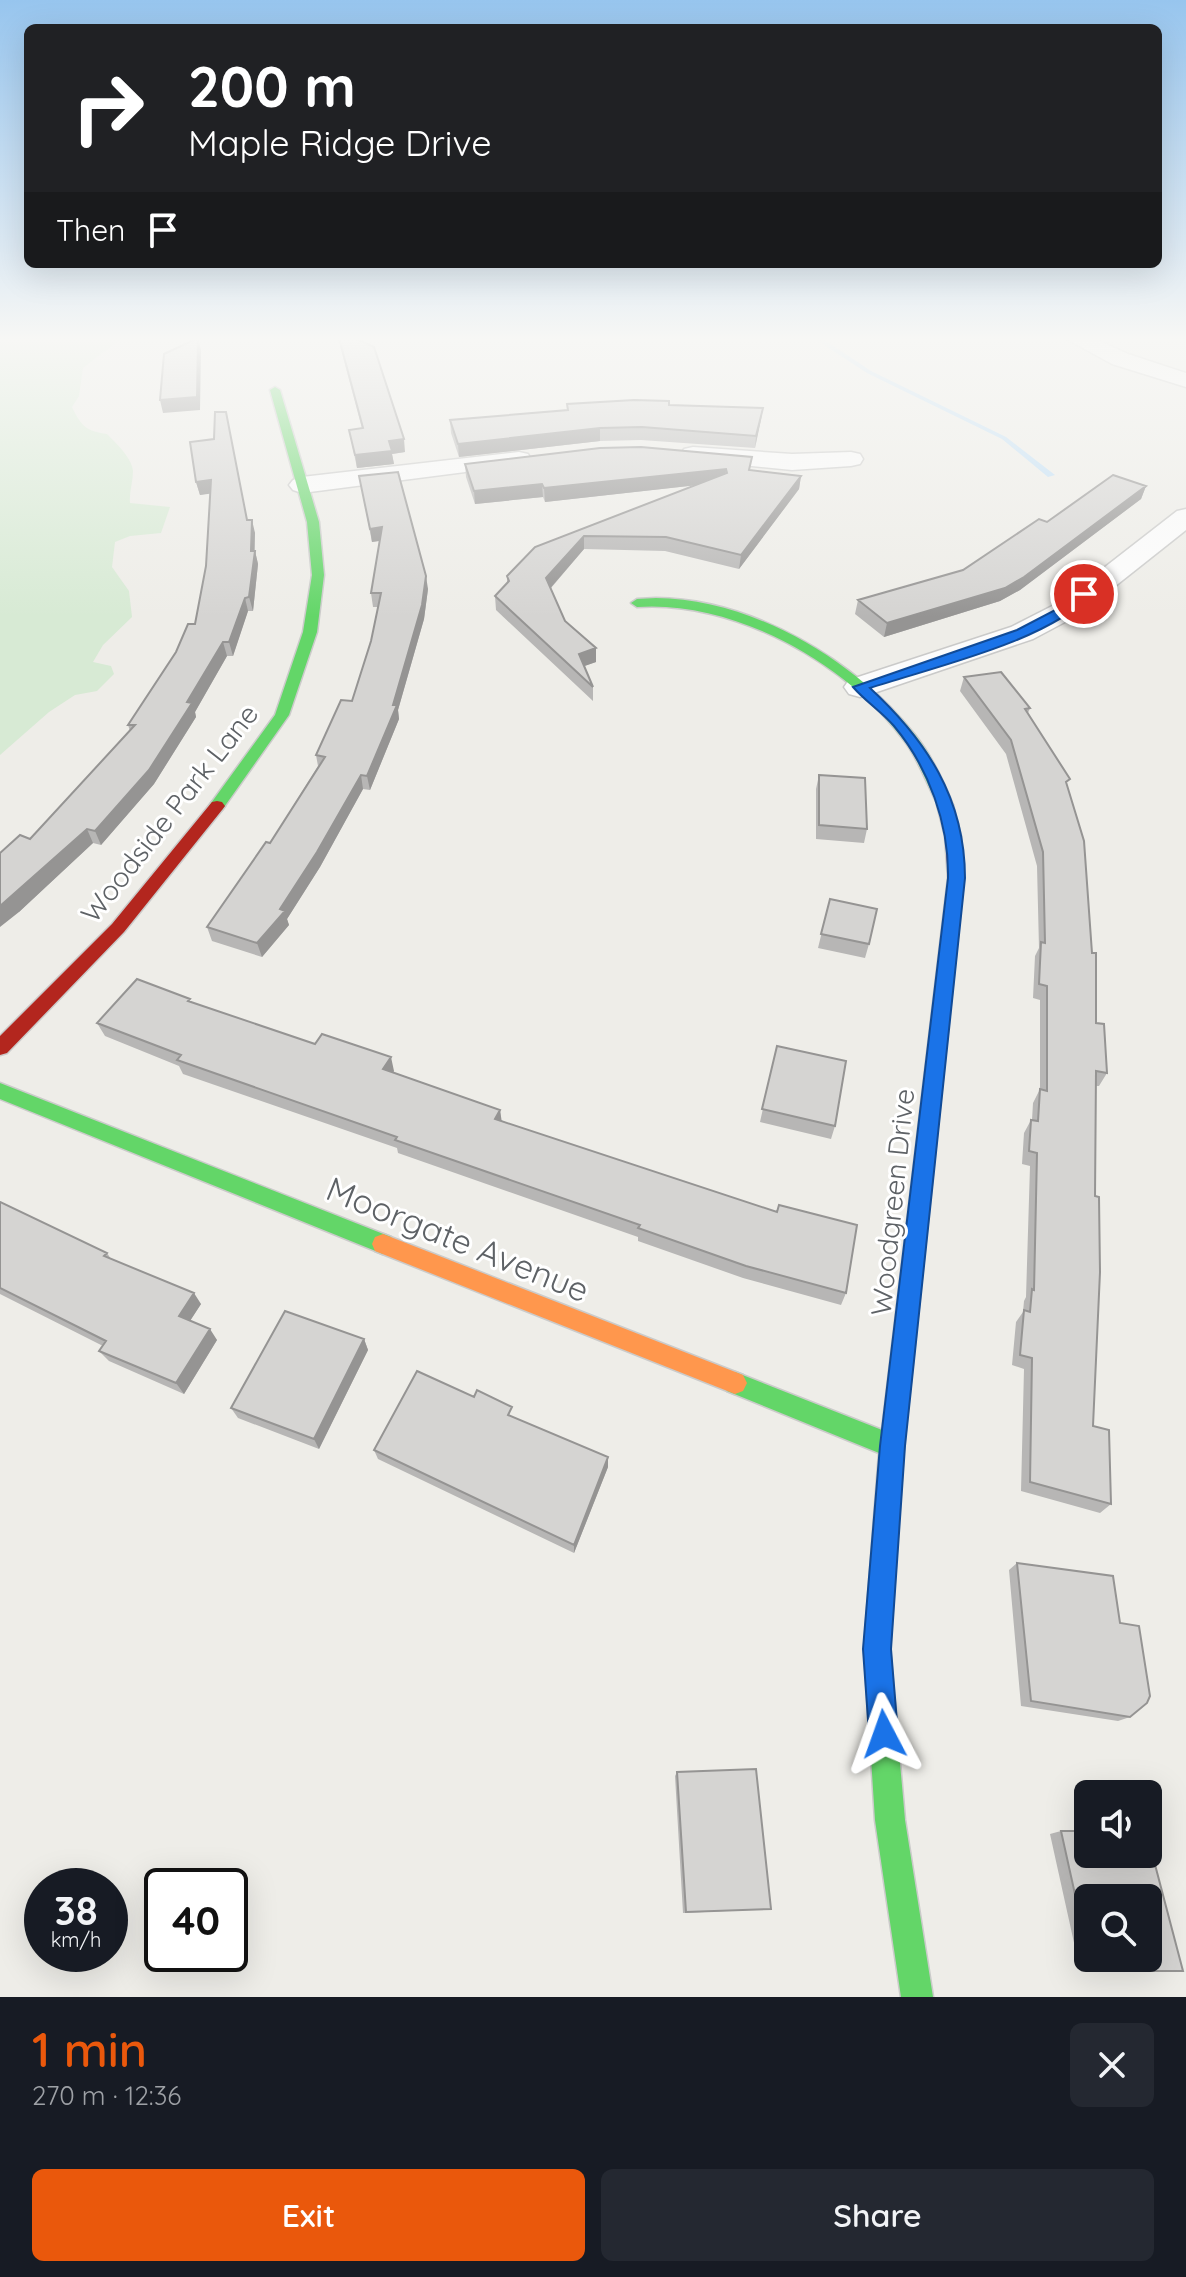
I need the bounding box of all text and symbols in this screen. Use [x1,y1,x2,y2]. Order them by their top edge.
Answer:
text: 200 m [188,51,356,121]
icon: right [56,56,160,160]
text: Maple Ridge Drive [188,120,492,165]
icon: arrive [141,208,185,252]
text: Then [56,211,125,249]
pin [1050,560,1118,628]
icon: arrive [1062,572,1106,616]
street label: Woodside Park Lane [73,697,265,929]
street label: Woodgreen Drive [863,1087,921,1317]
street label: Moorgate Avenue [320,1167,596,1311]
position arrow [842,1692,926,1776]
map controls [1074,1780,1162,1972]
button: sound [1074,1780,1162,1868]
speed limit sign: 40 [144,1868,248,1972]
button: search [1074,1884,1162,1972]
text: 38 [54,1885,98,1935]
text: km/h [51,1927,101,1952]
text: 1 min [32,2019,147,2079]
button: close [1070,2023,1154,2107]
text: 270 m · 12:36 [32,2079,181,2112]
button: Exit [32,2169,585,2261]
button: Share [601,2169,1154,2261]

